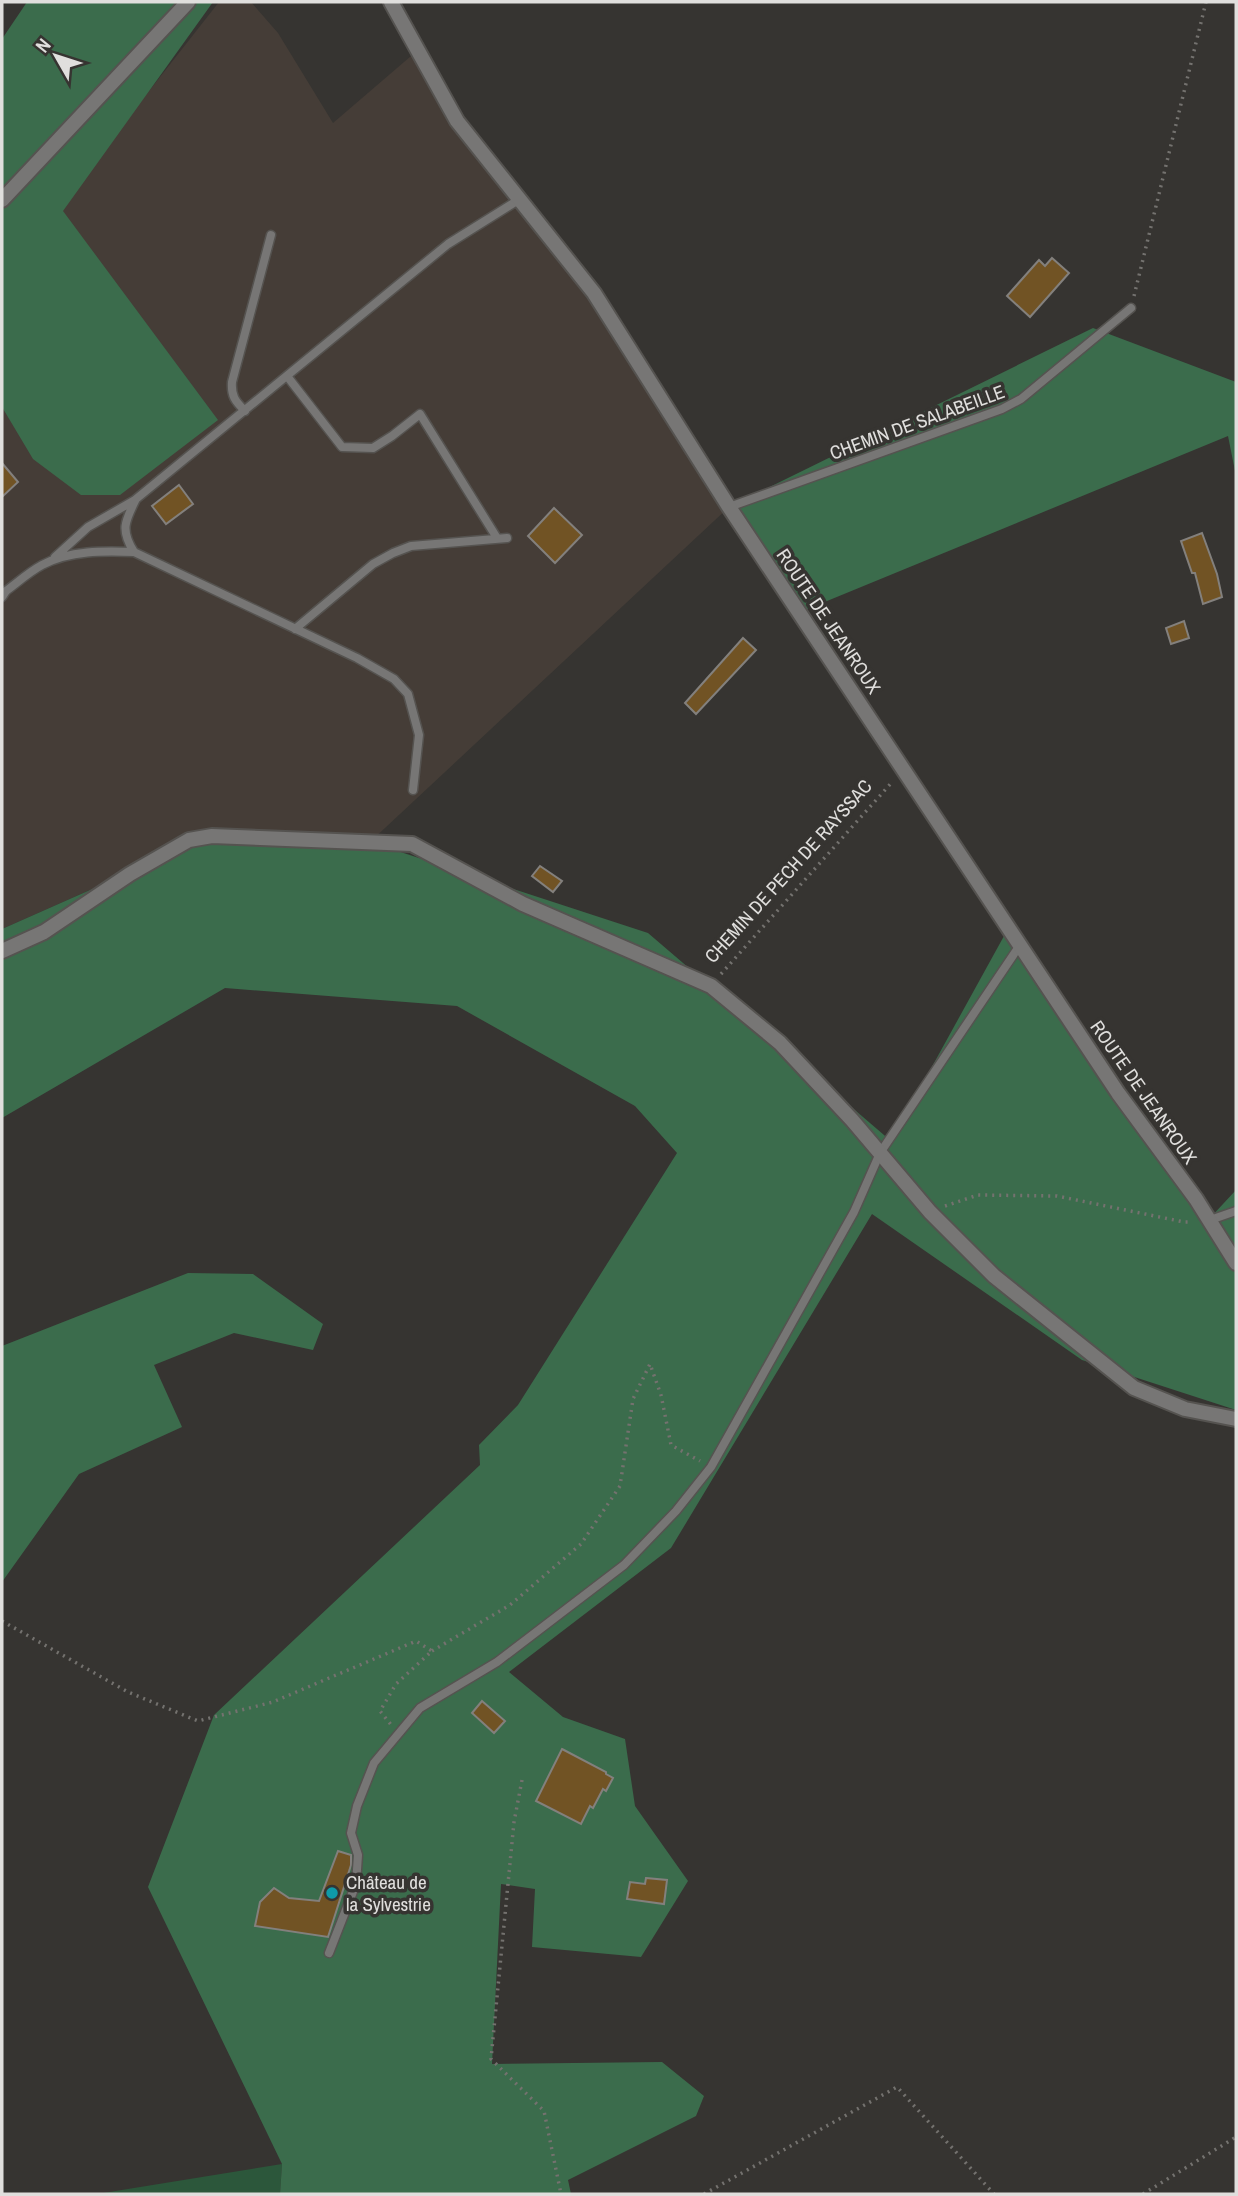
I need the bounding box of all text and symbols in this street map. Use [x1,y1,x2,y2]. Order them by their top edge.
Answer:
north arrow [21,21,91,91]
text: N [29,33,56,58]
street label: CHEMIN DE SALABEILLE [826,378,1008,466]
street label: ROUTE DE JEANROUX [771,543,888,699]
street label: CHEMIN DE PECH DE RAYSSAC [698,774,878,968]
street label: ROUTE DE JEANROUX [1085,1015,1204,1169]
place label: Château de la Sylvestrie [346,1869,431,1917]
marker: Château de la Sylvestrie [324,1885,340,1901]

